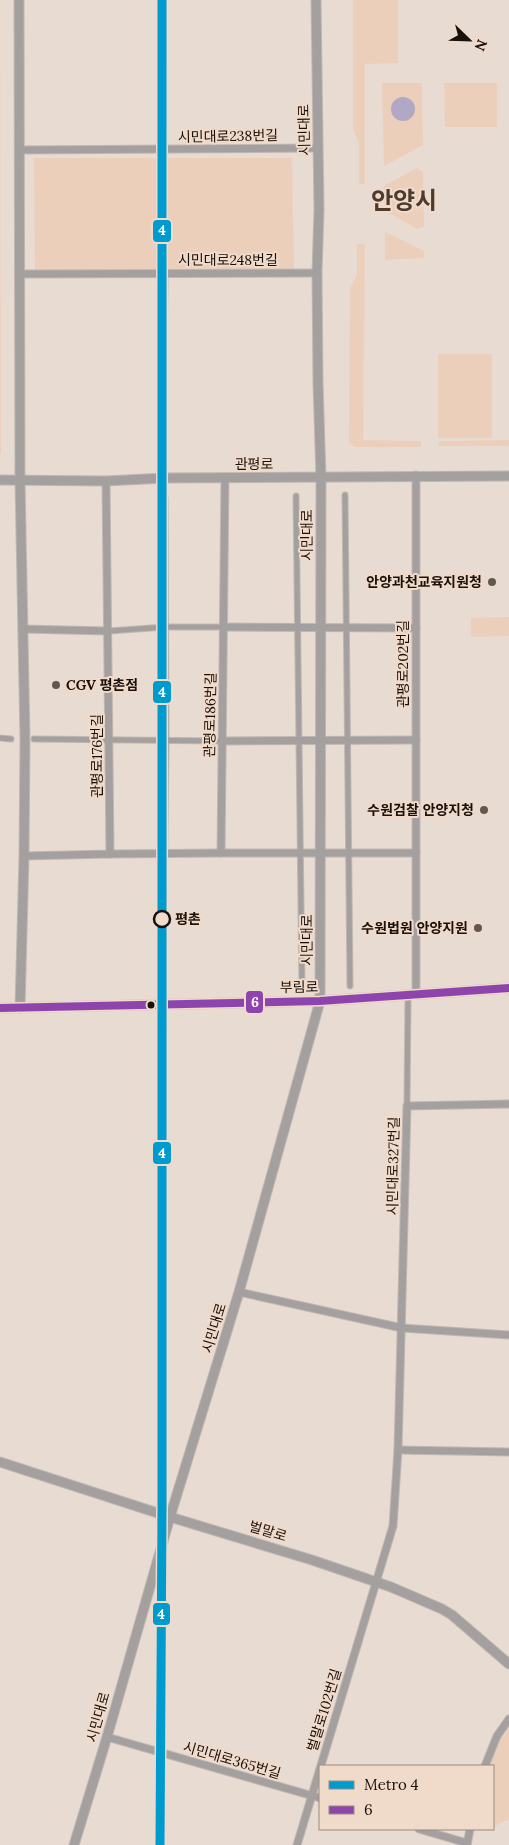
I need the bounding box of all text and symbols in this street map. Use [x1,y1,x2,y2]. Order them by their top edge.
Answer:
north arrow [444,15,494,65]
text: N [470,37,491,54]
street label: 시민대로 [295,104,313,156]
street label: 시민대로238번길 [178,126,278,146]
district label: 안양시 [371,185,437,216]
line badge: 4 [152,219,172,243]
text: 4 [158,221,166,239]
street label: 시민대로248번길 [178,251,278,269]
street label: 관평로 [235,455,273,473]
street label: 시민대로 [298,509,316,561]
place label: 안양과천교육지원청 [366,573,482,591]
marker: 안양과천교육지원청 [486,576,498,588]
street label: 관평로202번길 [394,620,412,708]
street label: 관평로186번길 [200,672,220,758]
place label: CGV 평촌점 [66,676,138,694]
marker: CGV 평촌점 [50,679,62,691]
line badge: 4 [152,680,172,704]
text: 4 [158,683,166,701]
street label: 관평로176번길 [88,714,106,798]
place label: 수원검찰 안양지청 [367,801,474,819]
marker: 수원검찰 안양지청 [478,804,490,816]
marker: 평촌 [153,910,171,928]
place label: 평촌 [175,910,201,928]
street label: 시민대로 [298,914,316,966]
place label: 수원법원 안양지원 [361,919,468,937]
marker: 수원법원 안양지원 [472,922,484,934]
street label: 부림로 [280,978,319,996]
line badge: 6 [245,990,264,1014]
text: 6 [251,993,259,1011]
unlabelled marker [146,1000,156,1010]
street label: 시민대로327번길 [383,1116,403,1216]
line badge: 4 [152,1141,172,1165]
text: 4 [158,1144,166,1162]
street label: 시민대로 [198,1301,230,1355]
street label: 벌말로 [247,1517,289,1545]
line badge: 4 [152,1602,171,1626]
text: 4 [157,1605,165,1623]
street label: 벌말로102번길 [303,1666,345,1754]
street label: 시민대로 [82,1690,114,1744]
street label: 시민대로365번길 [181,1737,283,1783]
legend [319,1765,494,1830]
text: Metro 4 [364,1775,419,1794]
text: 6 [364,1800,373,1819]

